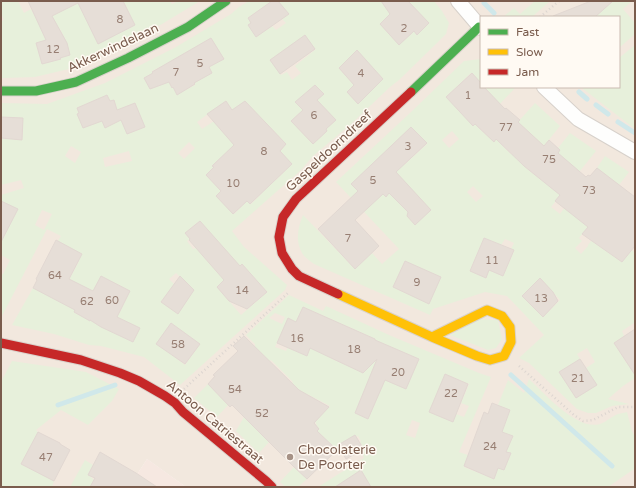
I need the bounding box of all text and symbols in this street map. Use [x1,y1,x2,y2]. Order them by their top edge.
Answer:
house number: 8 [117,13,124,26]
legend [480,16,620,88]
street label: Akkerwindelaan [65,20,161,76]
house number: 2 [401,22,408,35]
text: Fast [516,25,540,39]
house number: 12 [46,43,60,56]
text: Slow [516,45,543,59]
house number: 5 [197,57,204,70]
text: Jam [516,65,539,79]
house number: 7 [173,66,180,79]
house number: 4 [358,67,365,80]
house number: 1 [465,89,471,102]
street label: Gaspeldoorndreef [283,107,375,195]
house number: 6 [311,109,318,122]
house number: 77 [499,121,513,134]
house number: 3 [405,140,412,153]
house number: 8 [261,145,268,158]
house number: 75 [542,153,556,166]
house number: 5 [370,174,377,187]
house number: 10 [226,177,240,190]
house number: 73 [582,184,596,197]
house number: 7 [345,232,352,245]
house number: 11 [485,254,499,267]
house number: 64 [48,269,62,282]
house number: 9 [414,276,421,289]
house number: 14 [235,284,249,297]
house number: 13 [534,292,548,305]
house number: 60 [105,294,119,307]
house number: 62 [80,295,94,308]
house number: 16 [290,332,304,345]
house number: 58 [171,338,185,351]
house number: 18 [347,343,361,356]
house number: 20 [391,366,405,379]
house number: 21 [571,372,585,385]
street label: Antoon Catriestraat [163,377,267,467]
house number: 54 [228,383,242,396]
house number: 22 [444,387,458,400]
house number: 52 [255,407,269,420]
house number: 24 [483,440,497,453]
place label: Chocolaterie De Poorter [298,442,376,473]
house number: 47 [39,451,53,464]
marker: Chocolaterie De Poorter [285,452,295,462]

